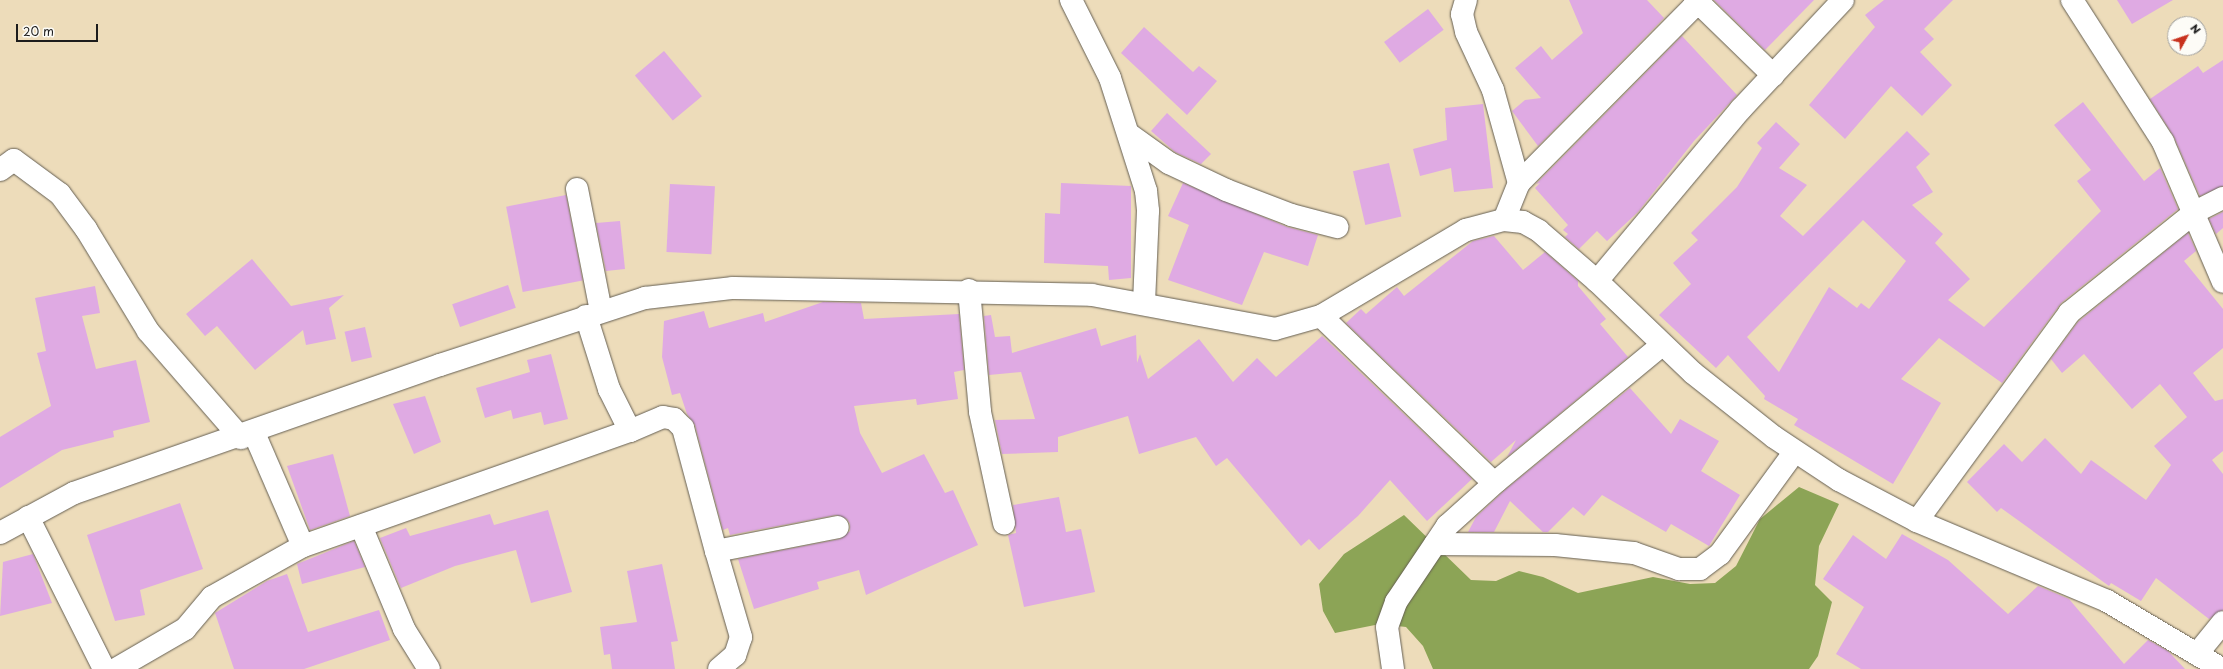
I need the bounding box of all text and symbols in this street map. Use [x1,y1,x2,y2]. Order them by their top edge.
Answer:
scale bar [18,16,100,42]
north arrow [2167,16,2207,56]
text: N [2186,20,2205,37]
text: 20 m [23,22,54,40]

